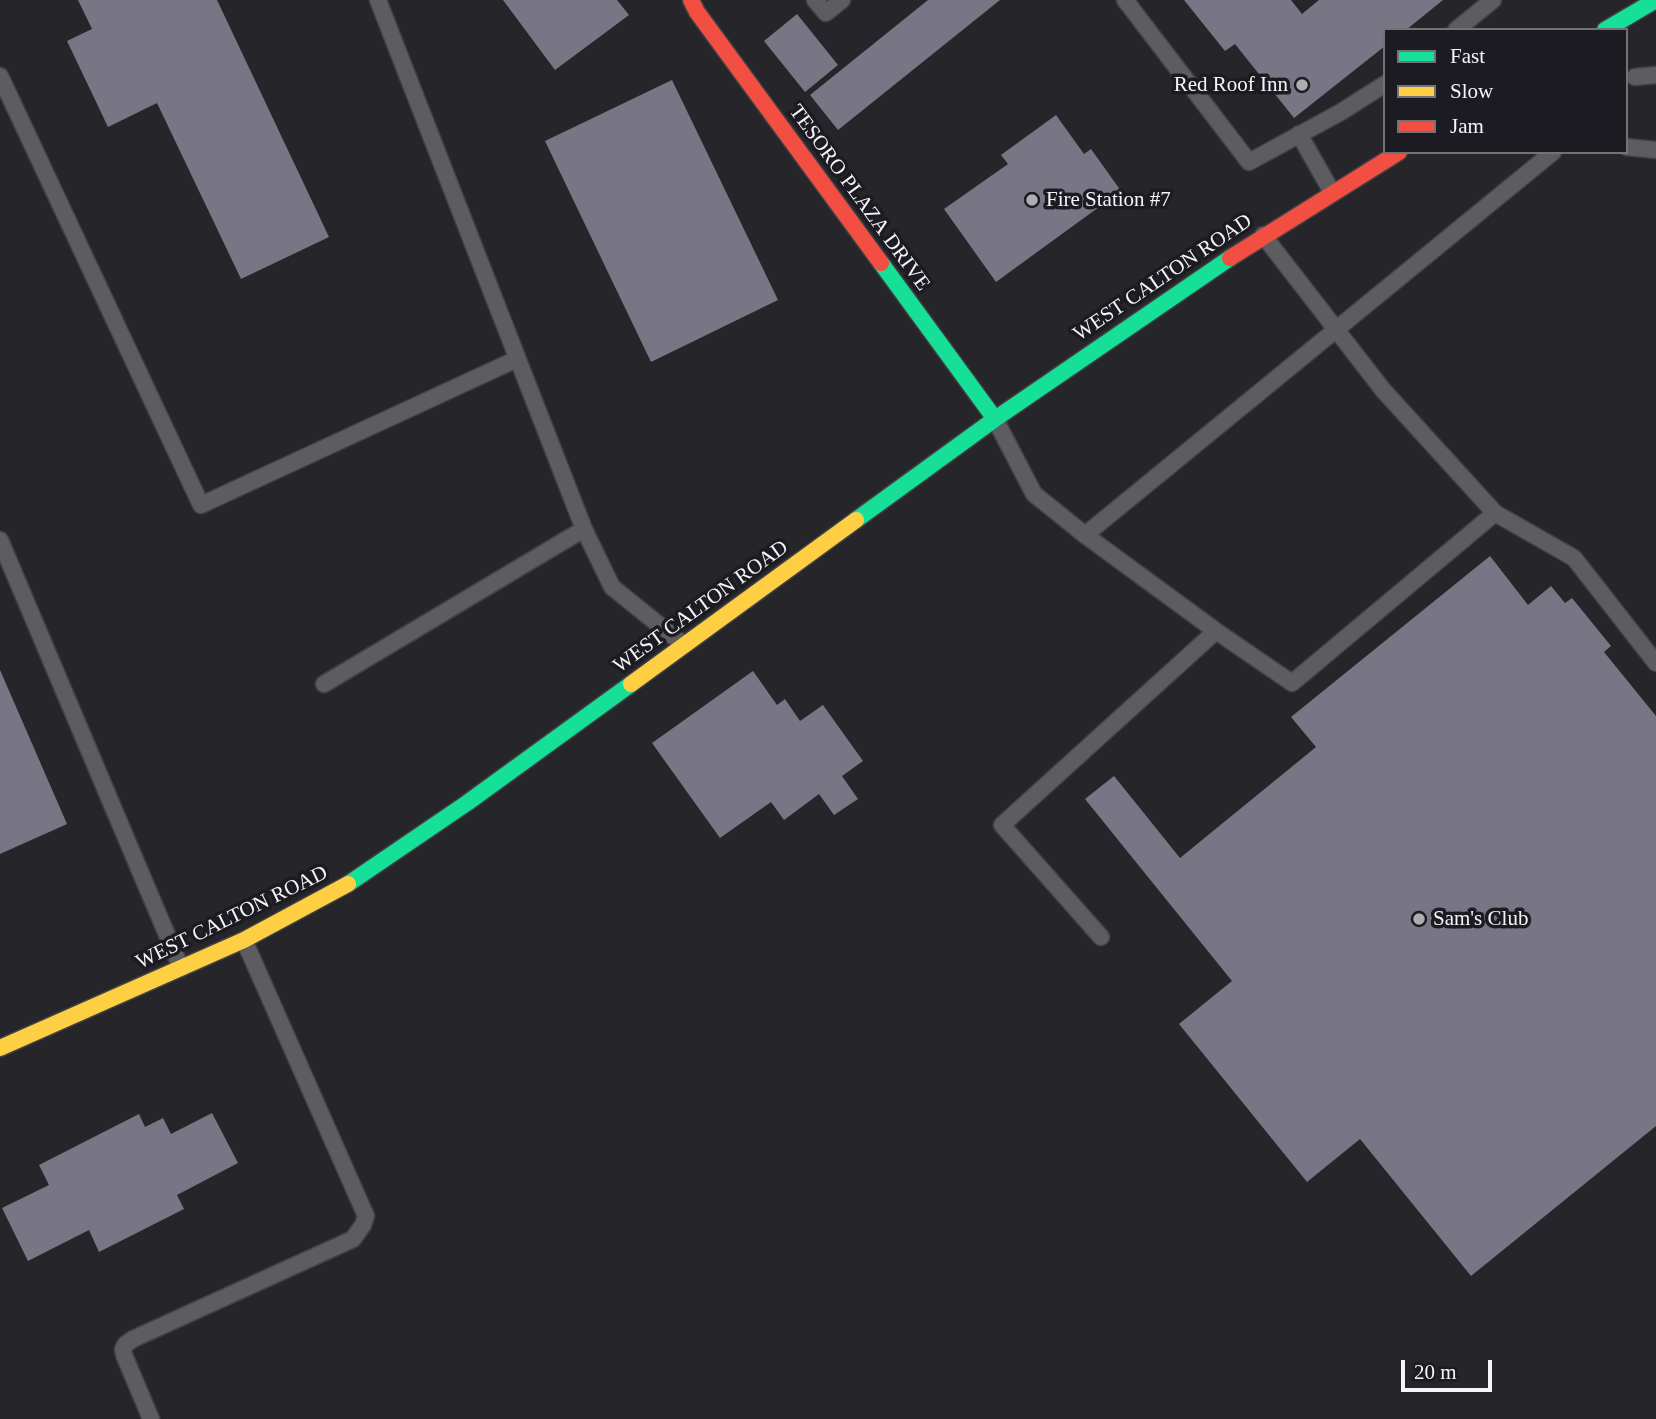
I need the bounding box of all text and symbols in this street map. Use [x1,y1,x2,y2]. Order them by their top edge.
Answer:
legend [1383,28,1628,154]
text: Fast [1450,44,1485,68]
place label: Red Roof Inn [1174,72,1288,98]
marker: Red Roof Inn [1294,77,1310,93]
text: Slow [1450,79,1493,103]
street label: TESORO PLAZA DRIVE [783,100,935,296]
text: Jam [1450,114,1484,138]
place label: Fire Station #7 [1046,187,1171,213]
marker: Fire Station #7 [1024,192,1040,208]
street label: WEST CALTON ROAD [1069,209,1257,347]
street label: WEST CALTON ROAD [609,535,793,679]
street label: WEST CALTON ROAD [132,861,332,975]
place label: Sam's Club [1433,906,1528,932]
marker: Sam's Club [1411,911,1427,927]
scale bar [1404,1346,1495,1390]
text: 20 m [1414,1360,1457,1384]

